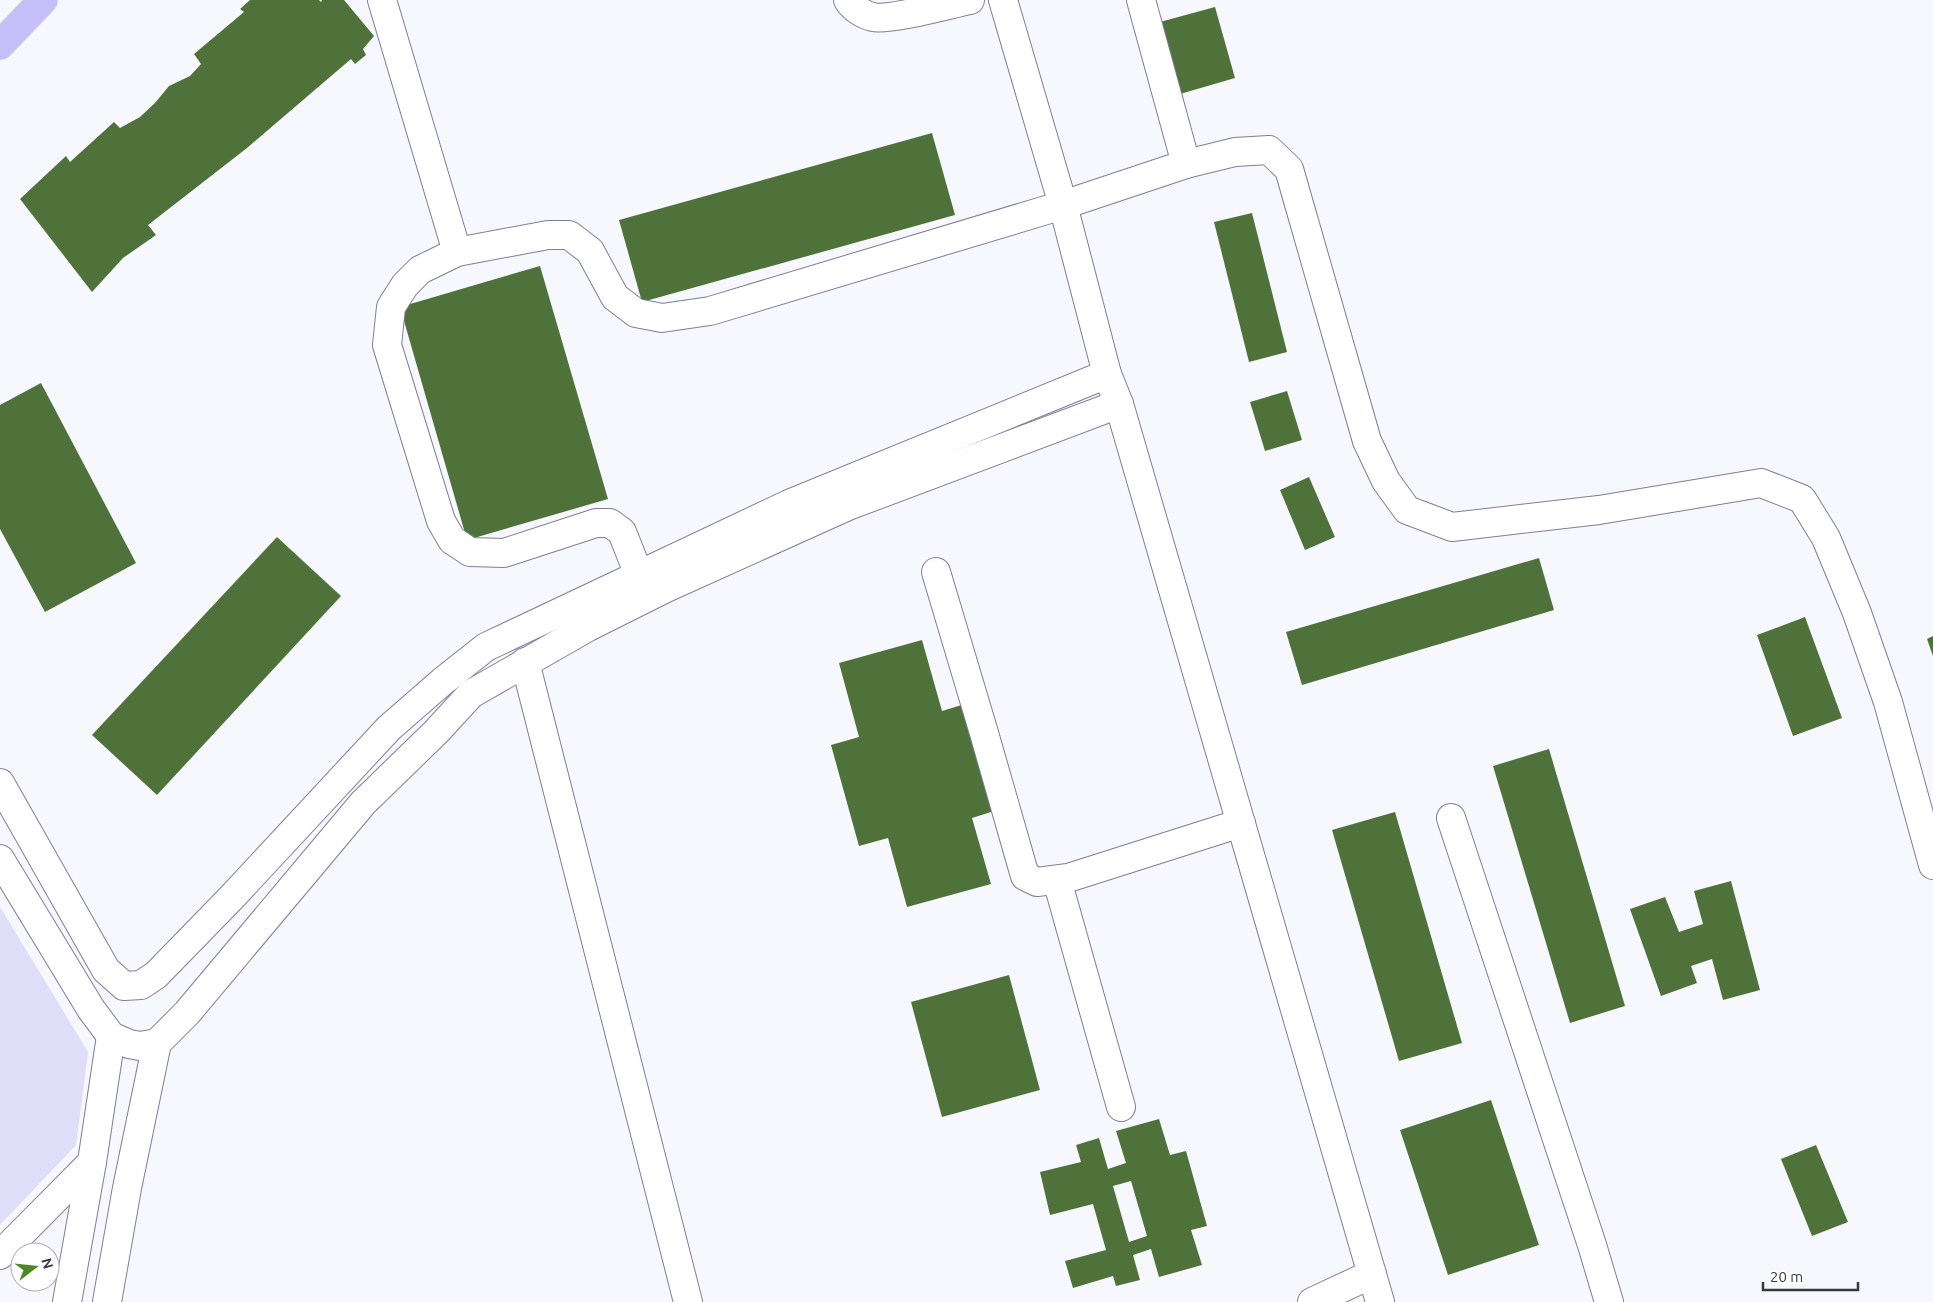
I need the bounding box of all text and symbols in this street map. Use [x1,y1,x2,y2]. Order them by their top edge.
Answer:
north arrow [10,1242,60,1292]
text: N [38,1256,57,1271]
scale bar [1763,1260,1858,1292]
text: 20 m [1770,1268,1803,1285]

